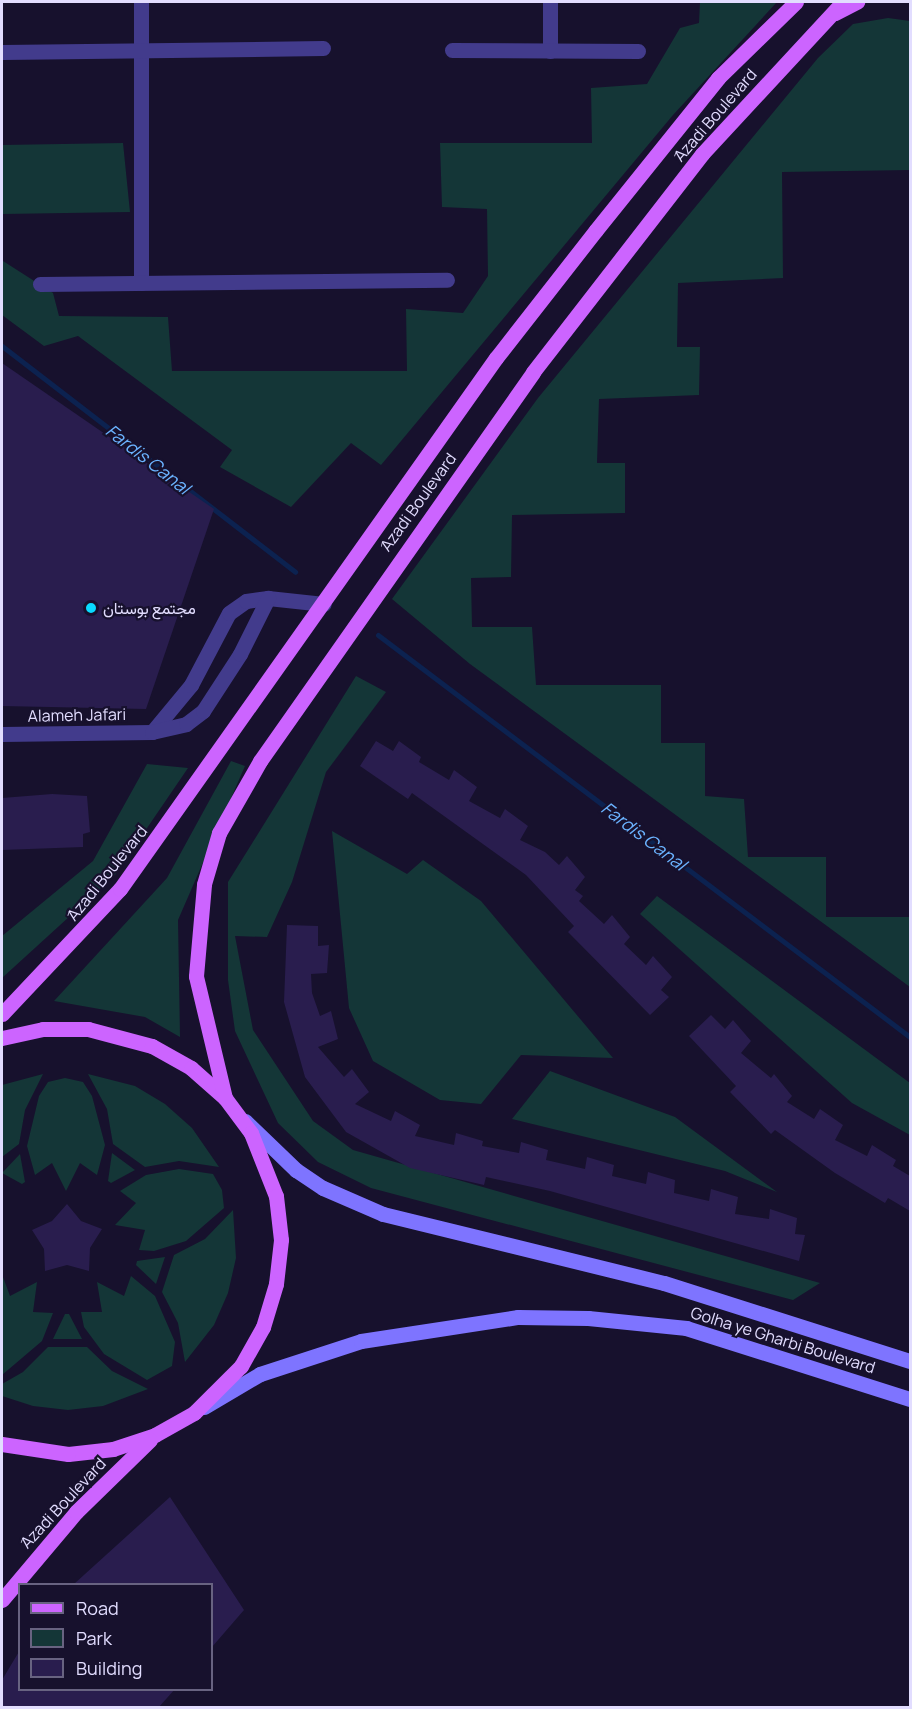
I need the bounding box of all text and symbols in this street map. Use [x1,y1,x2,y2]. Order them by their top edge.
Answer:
street label: َAzadi Boulevard [670,65,760,165]
water label: Fardis Canal [102,419,194,499]
street label: َAzadi Boulevard [376,449,460,555]
place label: مجتمع بوستان [103,598,196,618]
marker: مجتمع بوستان [84,601,98,615]
street label: Alameh Jafari [28,705,126,725]
water label: Fardis Canal [597,797,691,875]
street label: َAzadi Boulevard [63,822,151,924]
street label: Golha ye Gharbi Boulevard [689,1303,877,1377]
street label: َAzadi Boulevard [16,1454,110,1552]
legend [18,1583,213,1691]
text: Road [76,1596,119,1620]
text: Park [76,1626,112,1650]
text: Building [76,1656,142,1680]

